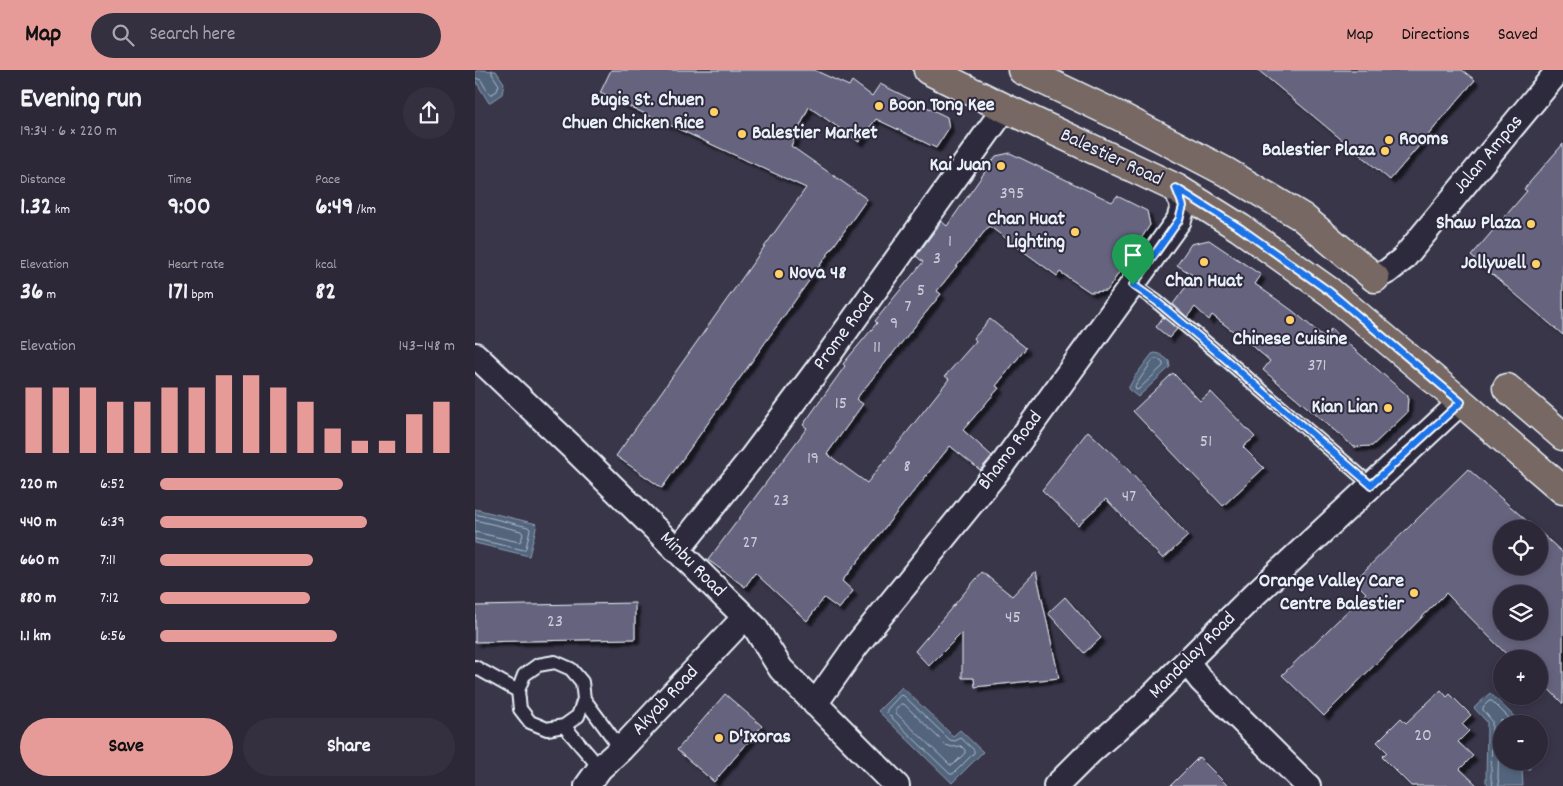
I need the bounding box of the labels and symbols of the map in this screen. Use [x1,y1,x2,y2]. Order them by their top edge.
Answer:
place label: Bugis St. Chuen Chuen Chicken Rice [562,87,704,138]
place label: Boon Tong Kee [889,92,995,120]
marker: Boon Tong Kee [873,100,885,112]
marker: Bugis St. Chuen Chuen Chicken Rice [708,106,720,118]
street label: Jalan Ampas [1447,109,1531,201]
place label: Balestier Market [752,120,878,148]
street label: Balestier Road [1055,122,1167,194]
place label: Rooms [1399,126,1449,154]
marker: Balestier Market [736,128,748,140]
marker: Rooms [1383,134,1395,146]
place label: Balestier Plaza [1262,137,1376,165]
marker: Balestier Plaza [1379,145,1391,157]
place label: Kai Juan [930,152,991,180]
marker: Kai Juan [995,160,1007,172]
house number: 395 [1000,182,1024,207]
place label: Chan Huat Lighting [987,206,1066,257]
place label: Shaw Plaza [1436,210,1522,238]
marker: Shaw Plaza [1525,218,1537,230]
marker: Chan Huat Lighting [1069,226,1081,238]
house number: 1 [948,230,952,255]
pin [1112,234,1154,285]
house number: 3 [933,247,941,272]
place label: Jollywell [1461,250,1526,278]
marker: Chan Huat [1198,256,1210,268]
marker: Jollywell [1530,258,1542,270]
place label: Nova 48 [789,260,846,288]
marker: Nova 48 [773,268,785,280]
place label: Chan Huat [1165,268,1244,296]
house number: 5 [917,279,925,304]
street label: Prome Road [807,287,883,377]
house number: 7 [905,295,912,320]
house number: 9 [890,312,898,337]
marker: Chinese Cuisine [1284,314,1296,326]
place label: Chinese Cuisine [1233,326,1348,354]
house number: 11 [873,336,881,361]
house number: 371 [1308,354,1326,379]
house number: 15 [835,392,847,417]
place label: Kian Lian [1311,394,1378,422]
marker: Kian Lian [1382,402,1394,414]
street label: Bhamo Road [972,406,1050,496]
house number: 51 [1200,430,1212,455]
house number: 19 [807,447,819,472]
house number: 8 [903,455,911,480]
house number: 47 [1122,485,1136,510]
house number: 23 [773,489,789,514]
street label: Minbu Road [652,525,732,605]
house number: 27 [743,531,757,556]
place label: Orange Valley Care Centre Balestier [1259,568,1405,619]
marker: Orange Valley Care Centre Balestier [1408,587,1420,599]
house number: 45 [1005,606,1021,631]
street label: Mandalay Road [1143,606,1243,706]
house number: 23 [547,610,563,635]
street label: Akyab Road [626,660,706,742]
place label: D'Ixoras [729,724,791,752]
house number: 20 [1414,724,1432,749]
marker: D'Ixoras [713,732,725,744]

